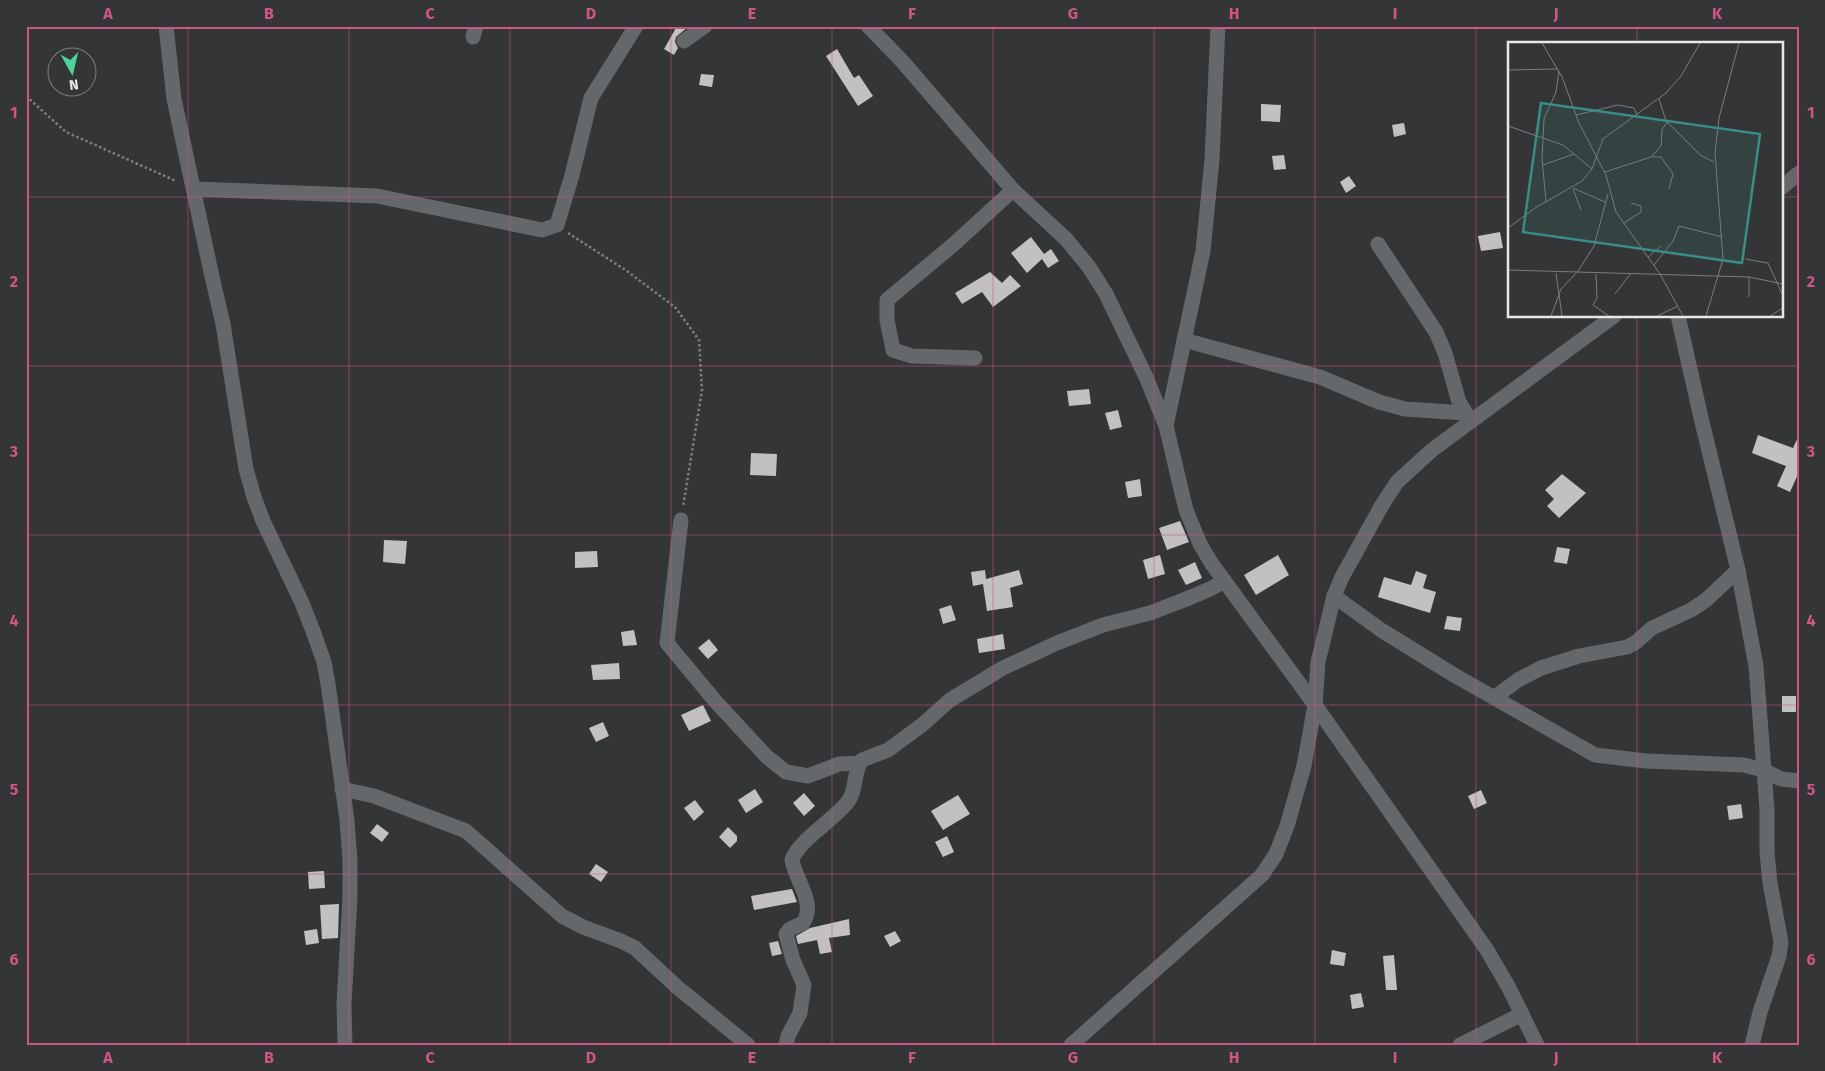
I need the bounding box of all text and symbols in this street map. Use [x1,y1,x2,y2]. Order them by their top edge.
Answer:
text: A [102,4,113,23]
text: B [264,4,274,23]
text: C [425,4,435,23]
text: D [586,4,596,23]
text: E [748,4,756,23]
text: F [908,4,916,23]
text: G [1068,4,1078,23]
text: H [1229,4,1239,23]
text: I [1393,4,1397,23]
text: J [1552,4,1559,23]
text: K [1712,4,1723,23]
inset map [1508,42,1782,318]
north arrow [48,48,98,98]
text: N [68,75,80,93]
text: 1 [10,103,18,122]
text: 1 [1807,103,1815,122]
text: 2 [10,272,18,291]
text: 2 [1807,272,1815,291]
text: 3 [9,442,18,461]
text: 3 [1806,442,1815,461]
text: 4 [9,611,19,630]
text: 4 [1806,611,1816,630]
text: 5 [10,780,19,799]
text: 5 [1807,780,1816,799]
text: 6 [9,950,19,969]
text: 6 [1806,950,1816,969]
text: A [102,1048,113,1067]
text: B [264,1048,274,1067]
text: C [425,1048,435,1067]
text: D [586,1048,596,1067]
text: E [748,1048,756,1067]
text: F [908,1048,916,1067]
text: G [1068,1048,1078,1067]
text: H [1229,1048,1239,1067]
text: I [1393,1048,1397,1067]
text: J [1552,1048,1559,1067]
text: K [1712,1048,1723,1067]

